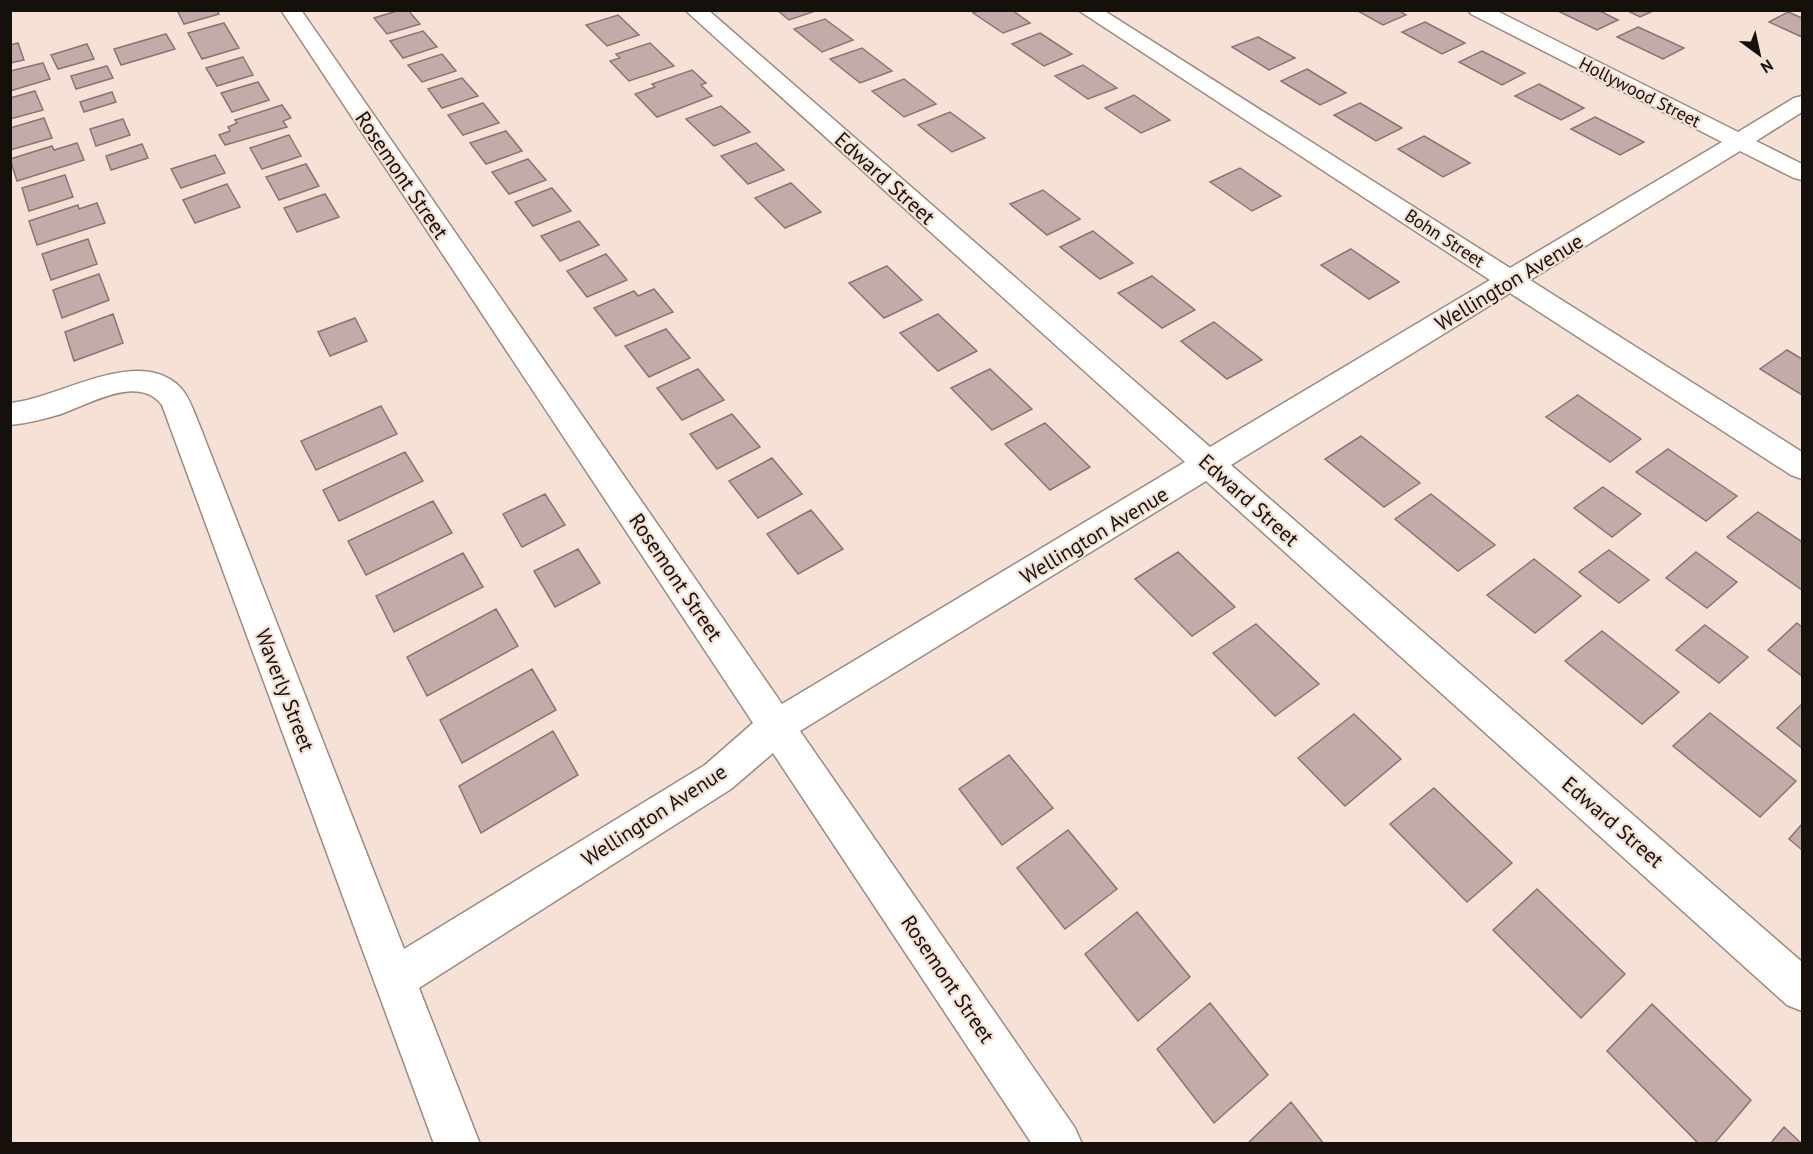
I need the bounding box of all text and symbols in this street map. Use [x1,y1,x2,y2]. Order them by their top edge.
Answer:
north arrow [1729,24,1789,84]
street label: Hollywood Street [1575,51,1705,133]
text: N [1757,55,1777,78]
street label: Rosemont Street [349,106,455,244]
street label: Edward Street [829,126,941,230]
street label: Bohn Street [1401,204,1489,272]
street label: Wellington Avenue [1430,227,1588,337]
street label: Edward Street [1193,448,1305,552]
street label: Wellington Avenue [1015,480,1173,590]
street label: Rosemont Street [623,508,729,646]
street label: Waverly Street [249,625,321,755]
street label: Wellington Avenue [576,758,732,872]
street label: Edward Street [1557,770,1669,874]
street label: Rosemont Street [895,910,1001,1048]

